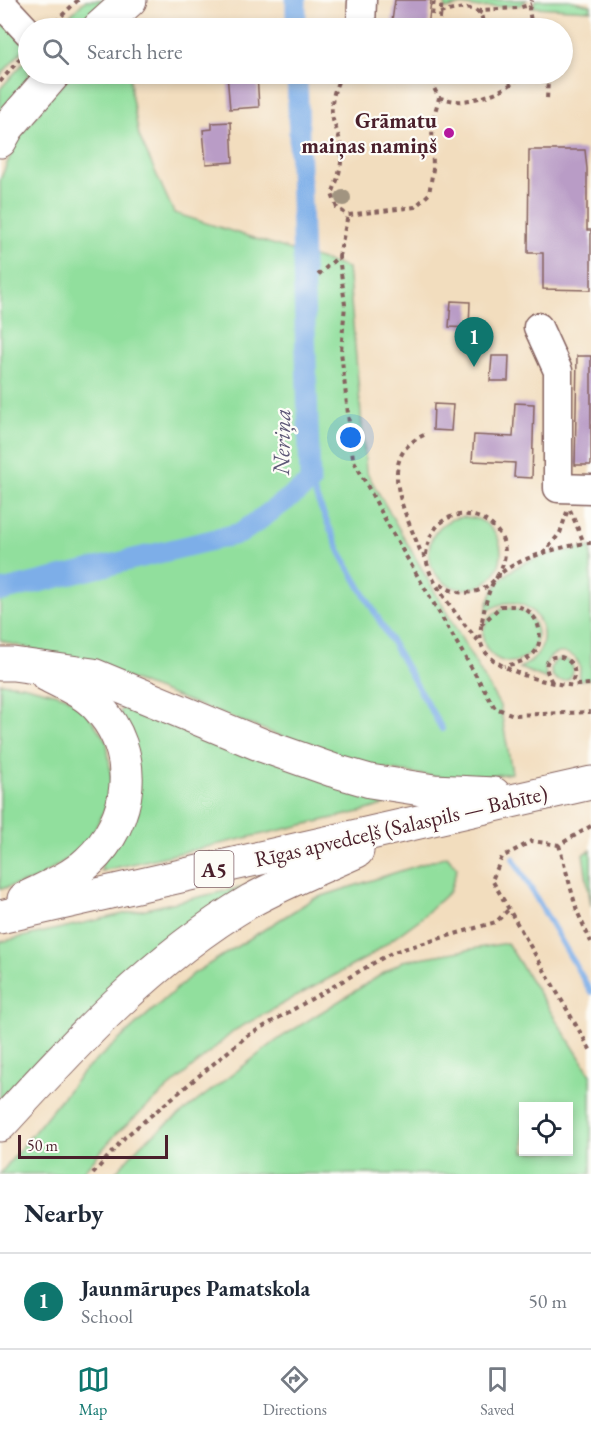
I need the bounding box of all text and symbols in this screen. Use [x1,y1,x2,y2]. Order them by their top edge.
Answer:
search box [18,18,573,84]
icon: search [39,35,72,68]
text: Search here [87,37,182,66]
place label: Grāmatu maiņas namiņš [301,106,437,160]
marker: Grāmatu maiņas namiņš [442,126,456,140]
pin: 1 [454,318,494,367]
water label: Neriņa [265,408,297,477]
your location [336,423,365,452]
street label: Rīgas apvedceļš (Salaspils — Babīte) [252,778,551,874]
road number: A5 [194,851,234,887]
map controls [519,1102,573,1156]
button: locate [519,1102,573,1156]
scale bar [18,1132,168,1160]
text: 50 m [27,1135,58,1156]
text: Nearby [24,1196,104,1230]
text: Jaunmārupes Pamatskola [81,1274,310,1303]
text: 1 [38,1288,49,1314]
text: 50 m [528,1288,567,1314]
text: School [81,1303,133,1329]
tab: Map [77,1363,110,1420]
tab: Directions [263,1363,327,1420]
tab: Saved [480,1363,514,1420]

